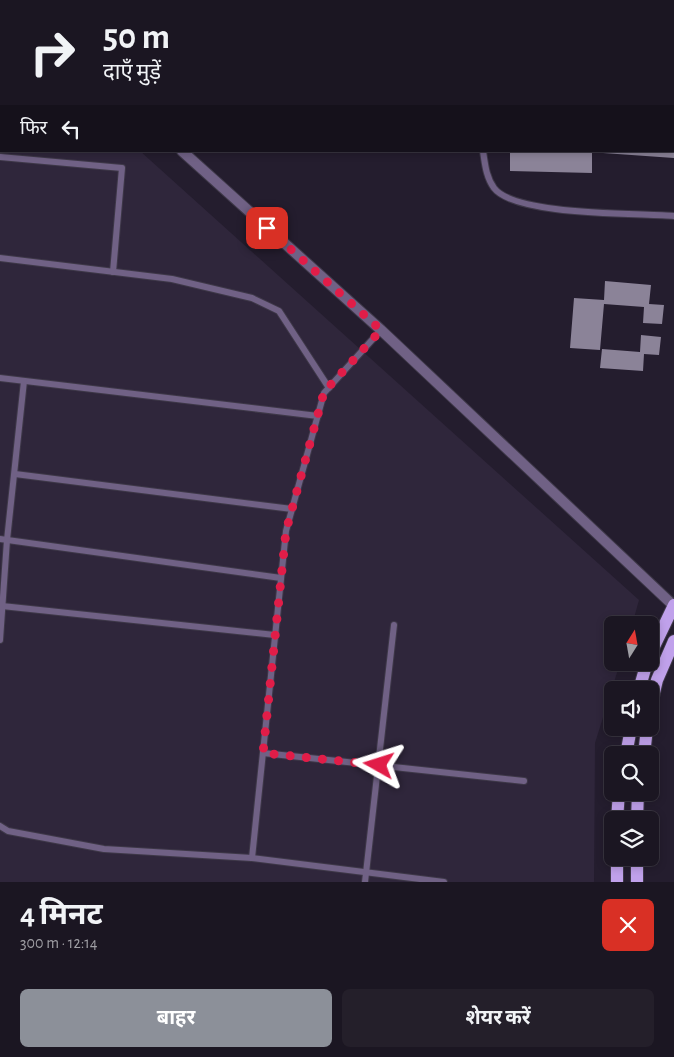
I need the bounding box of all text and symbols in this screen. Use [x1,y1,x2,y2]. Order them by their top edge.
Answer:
icon: right [20,20,85,85]
text: 50 m [103,20,170,55]
text: दाएँ मुड़ें [103,61,161,83]
icon: left [57,115,85,143]
text: फिर [20,119,47,138]
pin [246,207,288,249]
icon: arrive [253,214,281,242]
north arrow [604,616,659,671]
map controls [604,616,659,866]
button: sound [604,681,659,736]
position arrow [352,738,404,790]
button: search [604,746,659,801]
button: layers [604,811,659,866]
button: close [602,899,654,951]
text: 4 मिनट [20,900,103,930]
text: 300 m · 12:14 [20,935,98,951]
button: बाहर [20,989,332,1047]
button: शेयर करें [342,989,654,1047]

